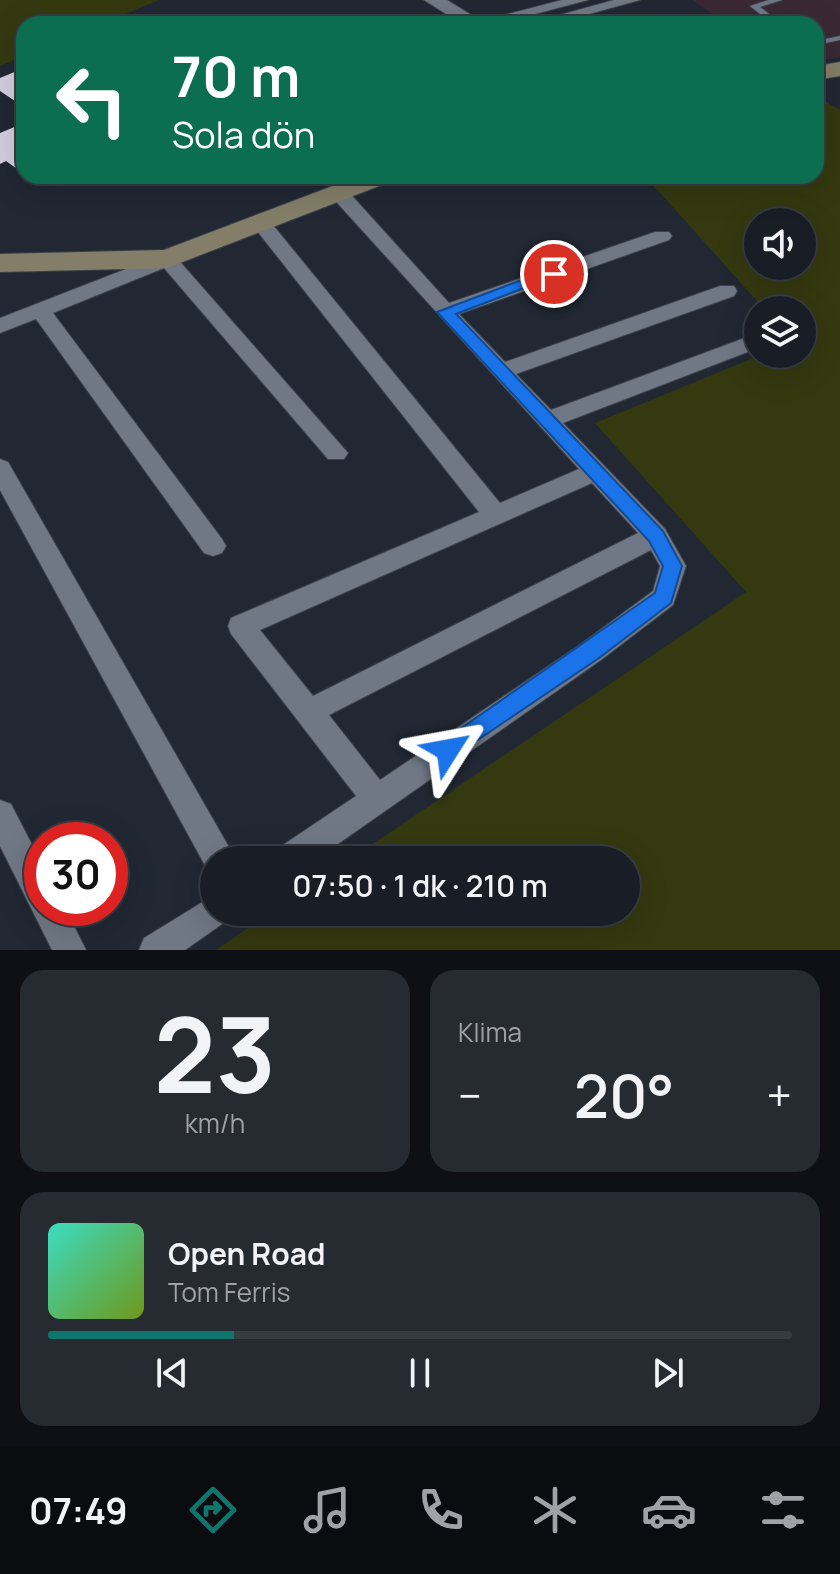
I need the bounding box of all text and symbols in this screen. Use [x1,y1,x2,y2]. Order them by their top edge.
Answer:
text: 70 m [172,37,300,114]
icon: left [40,48,144,152]
text: Sola dön [172,110,315,159]
map controls [744,208,816,368]
button: sound [744,208,816,280]
pin [520,240,588,308]
icon: arrive [532,252,576,296]
button: layers [744,296,816,368]
position arrow [406,708,490,792]
speed limit sign: 30 [24,822,128,926]
text: 07:50 · 1 dk · 210 m [292,865,548,906]
text: 23 [154,982,276,1124]
text: Klima [458,1014,522,1050]
text: 20° [574,1054,675,1136]
text: − [458,1065,482,1125]
text: + [767,1065,792,1125]
text: km/h [185,1105,245,1141]
text: Open Road [168,1233,325,1274]
text: Tom Ferris [168,1274,290,1310]
icon: previous [150,1351,194,1395]
icon: pause [398,1351,442,1395]
icon: next [646,1351,690,1395]
icon: directions [185,1482,241,1538]
icon: music [299,1482,355,1538]
icon: phone [413,1482,469,1538]
icon: climate [527,1482,583,1538]
icon: car [641,1482,697,1538]
icon: filters [755,1482,811,1538]
text: 07:49 [29,1486,128,1535]

